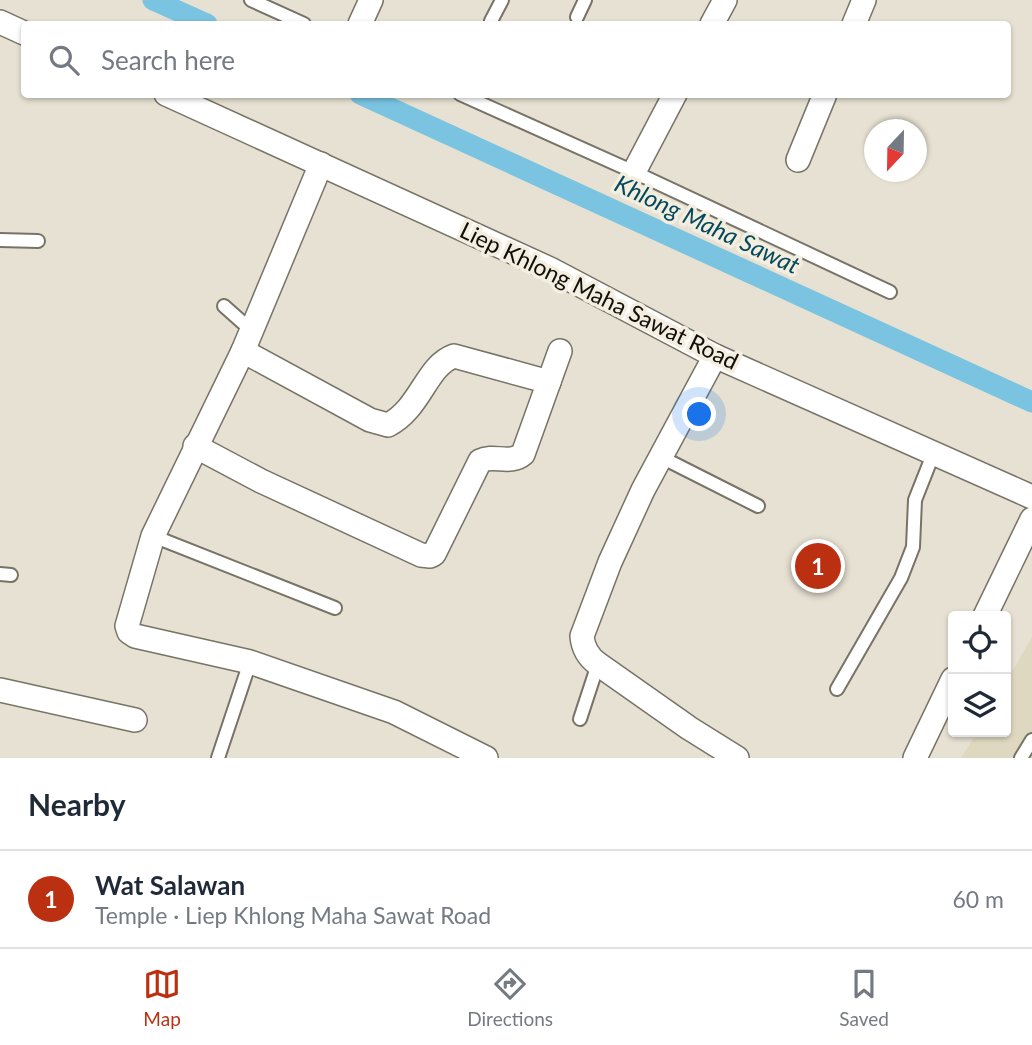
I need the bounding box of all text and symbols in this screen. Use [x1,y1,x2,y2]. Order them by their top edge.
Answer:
search box [21,21,1011,98]
icon: search [45,41,83,79]
text: Search here [101,44,235,76]
north arrow [864,119,927,182]
water label: Khlong Maha Sawat [611,168,805,279]
street label: Liep Khlong Maha Sawat Road [456,215,743,375]
your location [682,397,716,431]
pin: 1 [795,540,841,592]
map controls [948,611,1011,737]
button: locate [948,611,1011,674]
button: layers [948,674,1011,737]
text: Nearby [28,786,126,822]
text: Wat Salawan [95,869,245,901]
text: 1 [44,885,58,913]
text: 60 m [953,885,1004,913]
text: Temple · Liep Khlong Maha Sawat Road [95,901,491,929]
tab: Map [143,965,181,1030]
tab: Directions [467,965,553,1030]
tab: Saved [839,965,889,1030]

